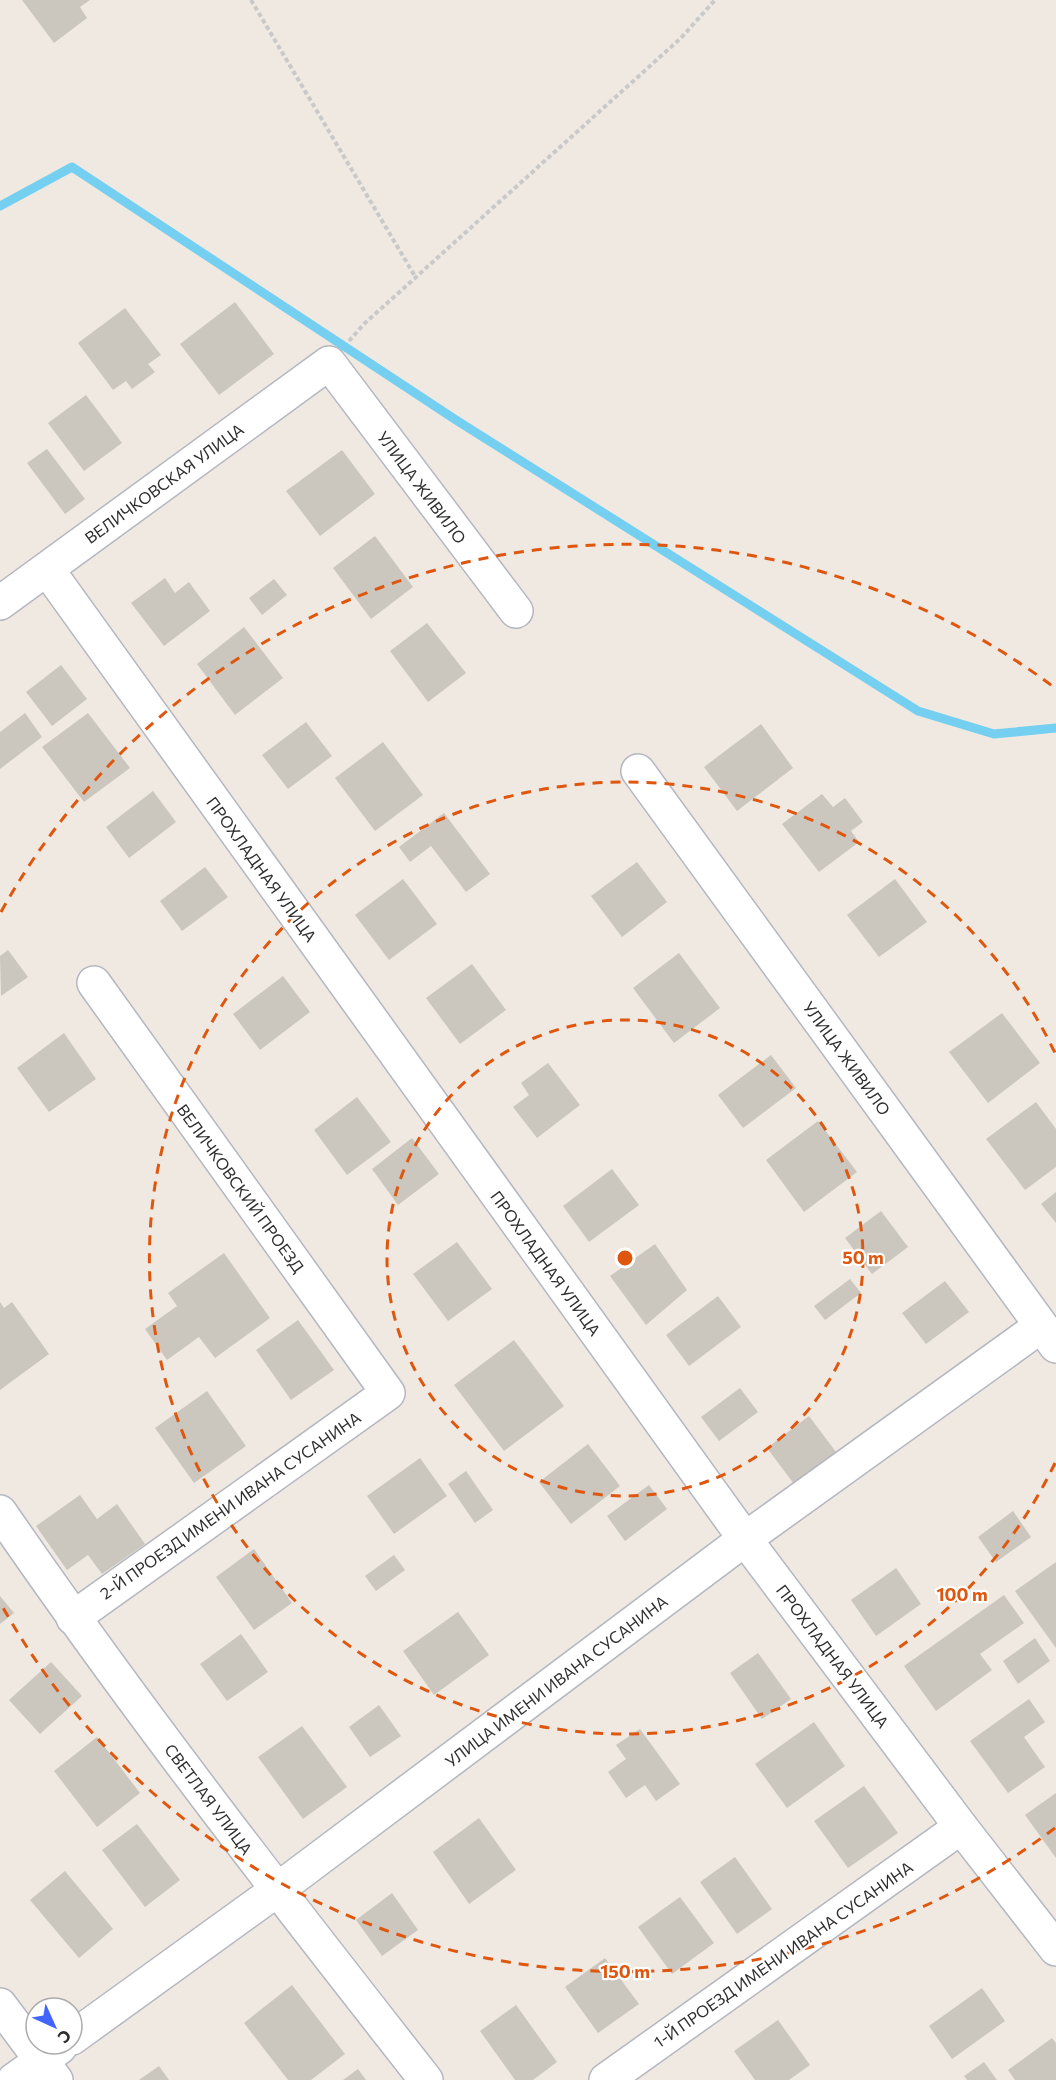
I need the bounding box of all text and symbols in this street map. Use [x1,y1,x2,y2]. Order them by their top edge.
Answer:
street label: ВЕЛИЧКОВСКАЯ УЛИЦА [81,419,247,547]
street label: УЛИЦА ЖИВИЛО [374,427,470,547]
street label: ПРОХЛАДНАЯ УЛИЦА [203,793,321,945]
street label: УЛИЦА ЖИВИЛО [799,997,895,1119]
street label: ВЕЛИЧКОВСКИЙ ПРОЕЗД [174,1100,309,1276]
street label: ПРОХЛАДНАЯ УЛИЦА [487,1187,605,1339]
text: 50 m [842,1246,884,1268]
centre of rings [615,1248,635,1268]
street label: 2-Й ПРОЕЗД ИМЕНИ ИВАНА СУСАНИНА [96,1407,364,1603]
street label: ПРОХЛАДНАЯ УЛИЦА [773,1581,893,1731]
text: 100 m [936,1583,988,1605]
street label: УЛИЦА ИМЕНИ ИВАНА СУСАНИНА [441,1591,671,1771]
street label: СВЕТЛАЯ УЛИЦА [161,1740,257,1858]
street label: 1-Й ПРОЕЗД ИМЕНИ ИВАНА СУСАНИНА [650,1857,916,2051]
text: 150 m [600,1960,650,1982]
north arrow [24,1996,84,2056]
text: С [54,2026,76,2048]

